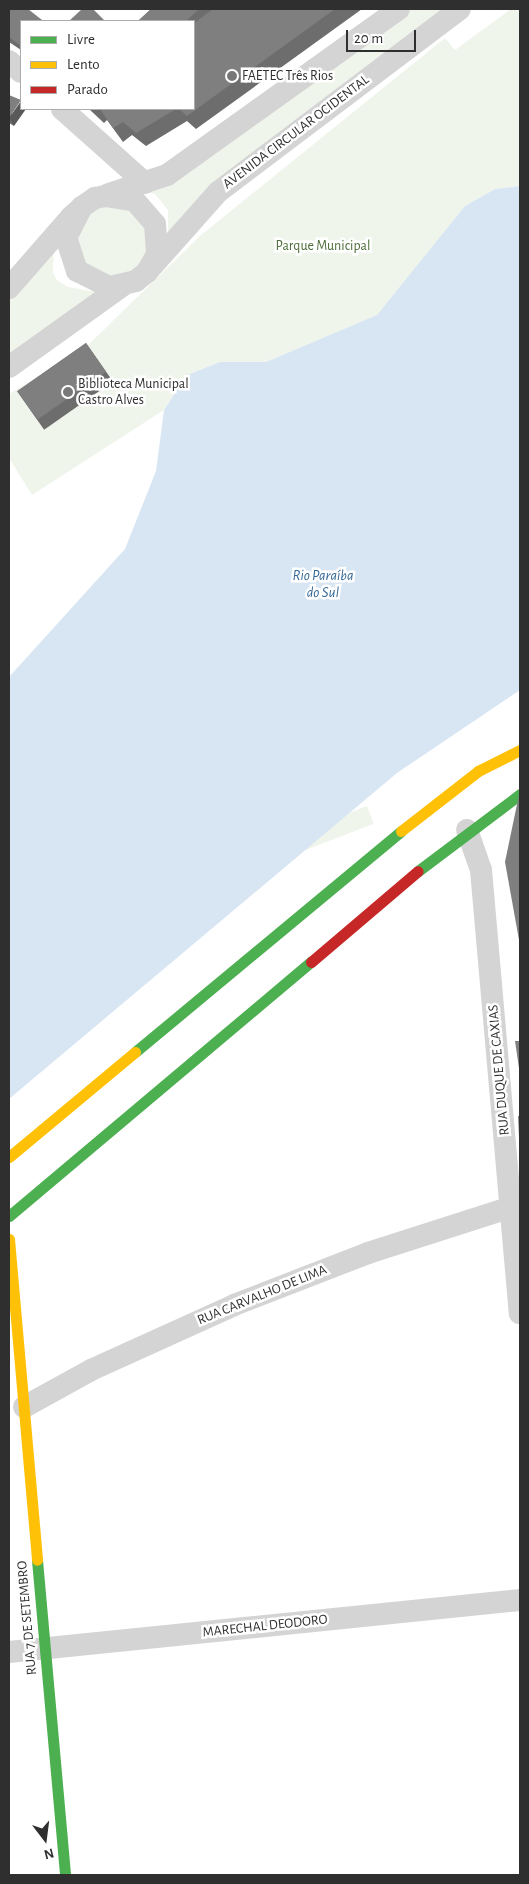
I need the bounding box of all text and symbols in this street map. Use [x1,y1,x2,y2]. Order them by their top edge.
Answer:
legend [20,20,195,110]
scale bar [349,20,419,52]
text: 20 m [354,31,383,46]
text: Livre [67,32,95,47]
text: Lento [67,57,100,72]
place label: FAETEC Três Rios [242,68,333,84]
marker: FAETEC Três Rios [226,70,238,82]
street label: AVENIDA CIRCULAR OCIDENTAL [220,71,372,193]
text: Parado [67,82,108,97]
park label: Parque Municipal [276,238,370,254]
place label: Biblioteca Municipal Castro Alves [78,376,189,408]
marker: Biblioteca Municipal Castro Alves [62,386,74,398]
water label: Rio Paraíba do Sul [293,566,353,601]
street label: RUA DUQUE DE CAXIAS [485,1004,513,1136]
street label: RUA CARVALHO DE LIMA [195,1261,329,1329]
street label: RUA 7 DE SETEMBRO [14,1560,40,1676]
street label: MARECHAL DEODORO [202,1611,328,1641]
north arrow [20,1814,70,1864]
text: N [42,1845,55,1862]

